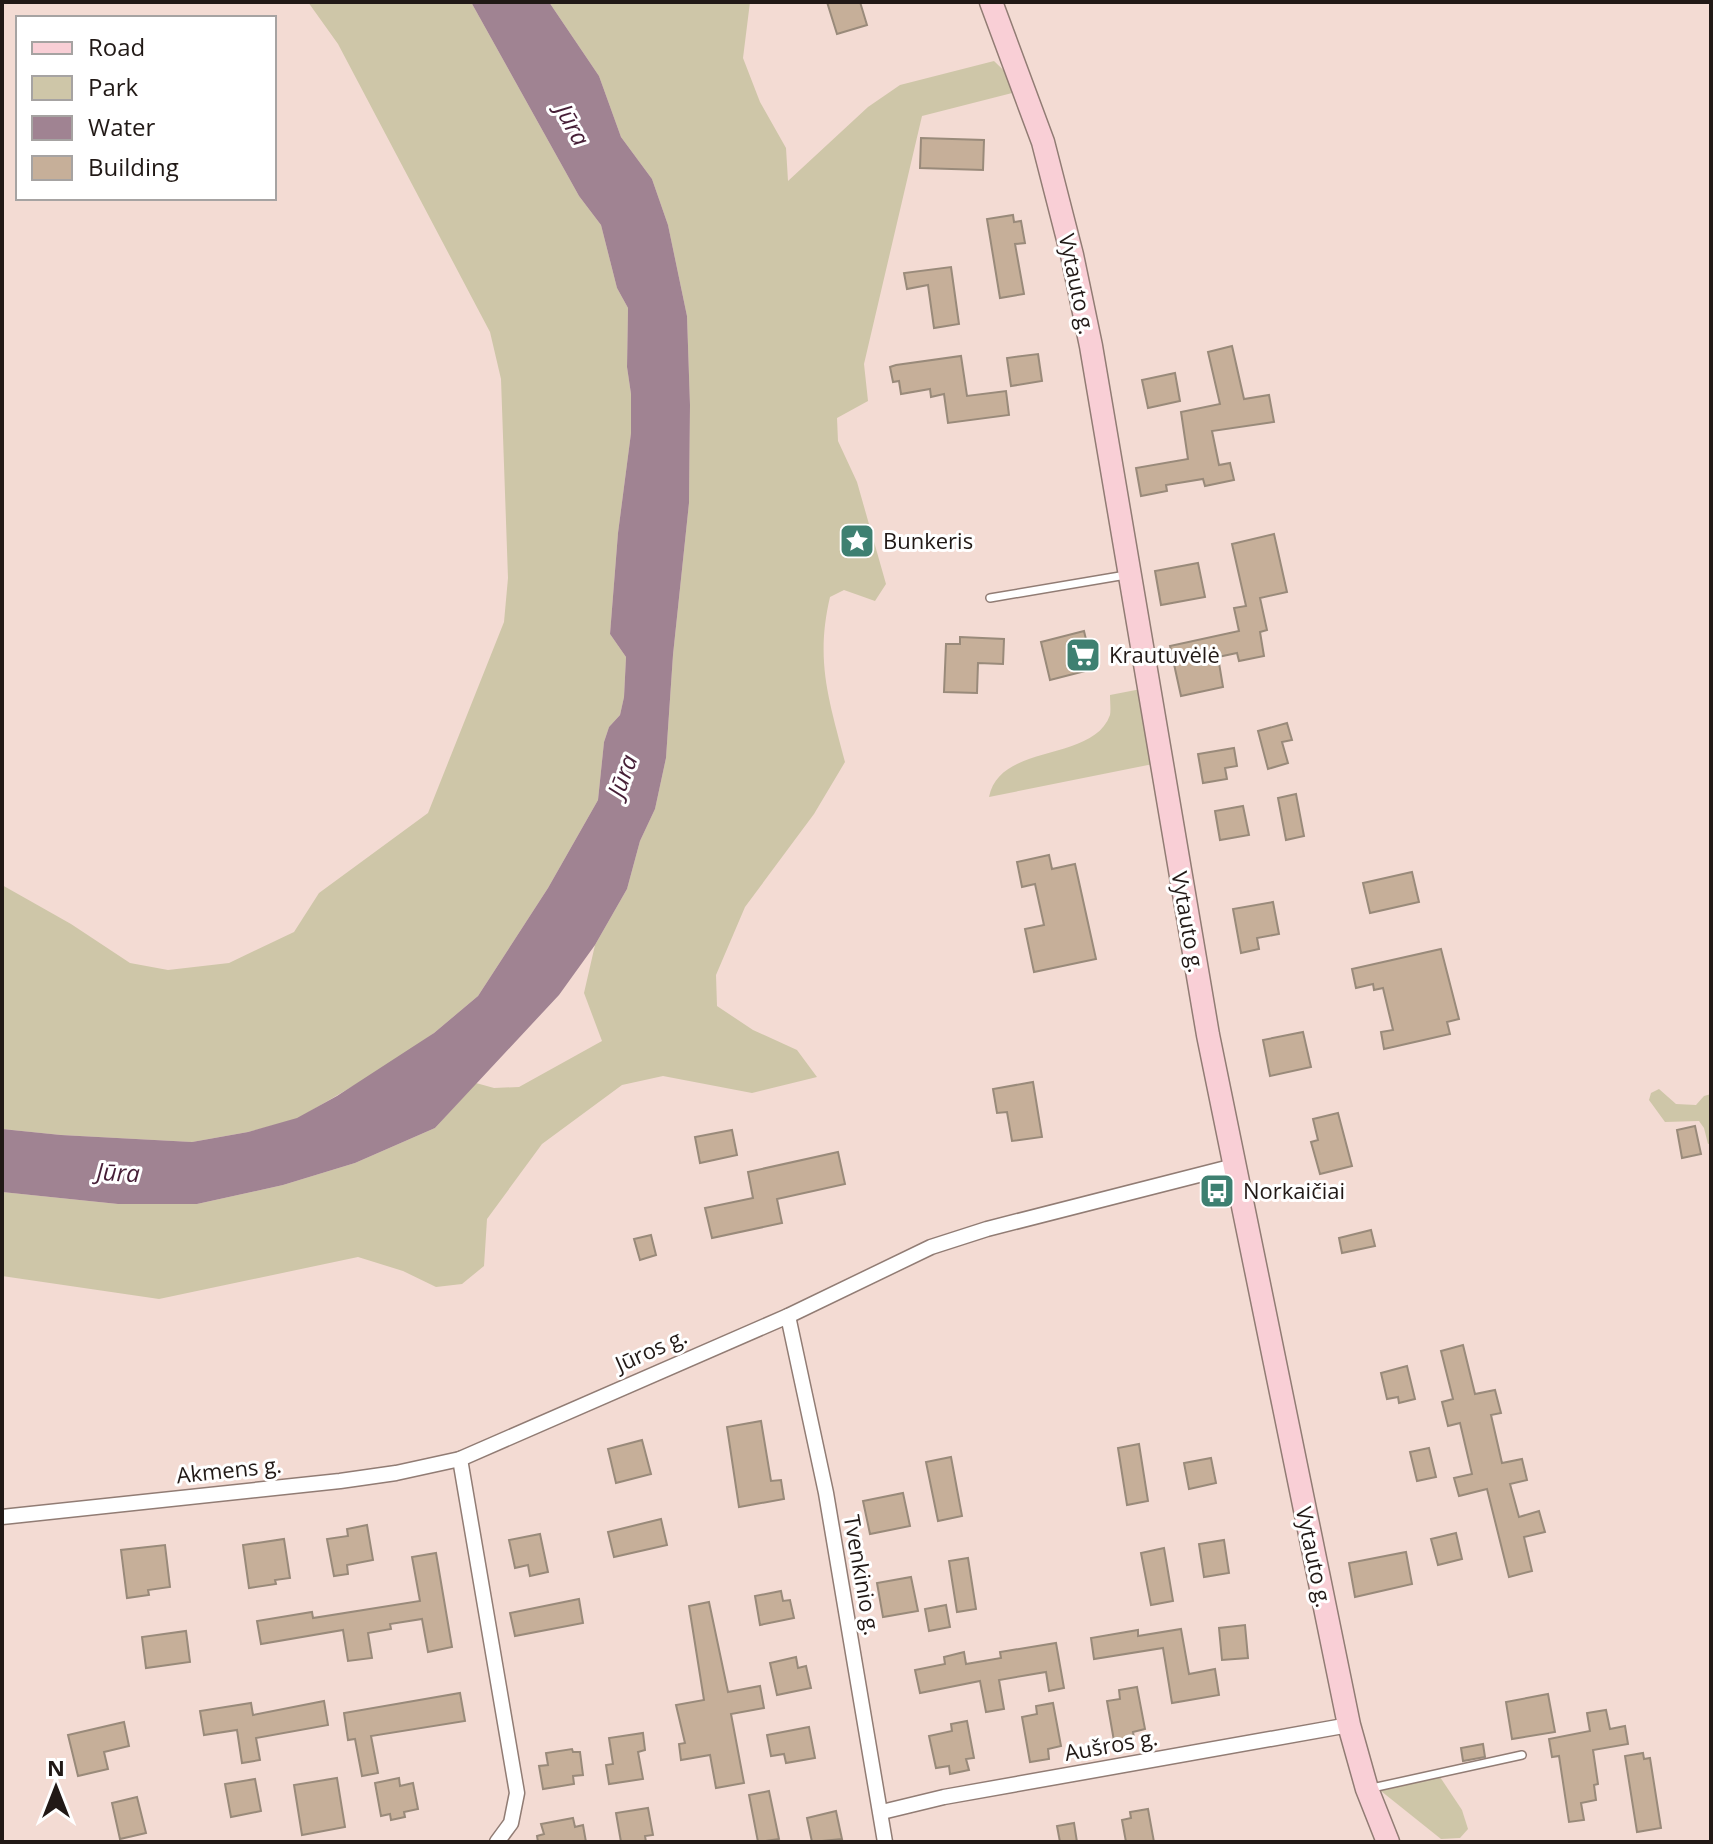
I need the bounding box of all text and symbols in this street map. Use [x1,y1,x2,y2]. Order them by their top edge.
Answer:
legend [16,16,276,200]
text: Road [88,30,145,63]
text: Park [88,70,139,103]
water label: Jūra [546,94,598,152]
text: Water [88,110,156,143]
text: Building [88,150,179,183]
street label: Vytauto g. [1053,231,1103,337]
place icon: Bunkeris [838,522,876,560]
place label: Bunkeris [883,525,973,555]
supermarket icon: Krautuvėlė [1064,636,1102,674]
place label: Krautuvėlė [1109,639,1220,669]
water label: Jūra [597,749,645,805]
street label: Vytauto g. [1165,869,1213,975]
water label: Jūra [92,1154,141,1189]
bus stop icon: Norkaičiai [1198,1172,1236,1210]
place label: Norkaičiai [1243,1175,1345,1205]
street label: Jūros g. [608,1320,691,1379]
street label: Akmens g. [175,1449,283,1489]
street label: Vytauto g. [1290,1504,1340,1610]
street label: Tvenkinio g. [838,1512,888,1637]
street label: Aušros g. [1062,1721,1160,1767]
north arrow [16,1748,96,1828]
text: N [47,1752,65,1782]

